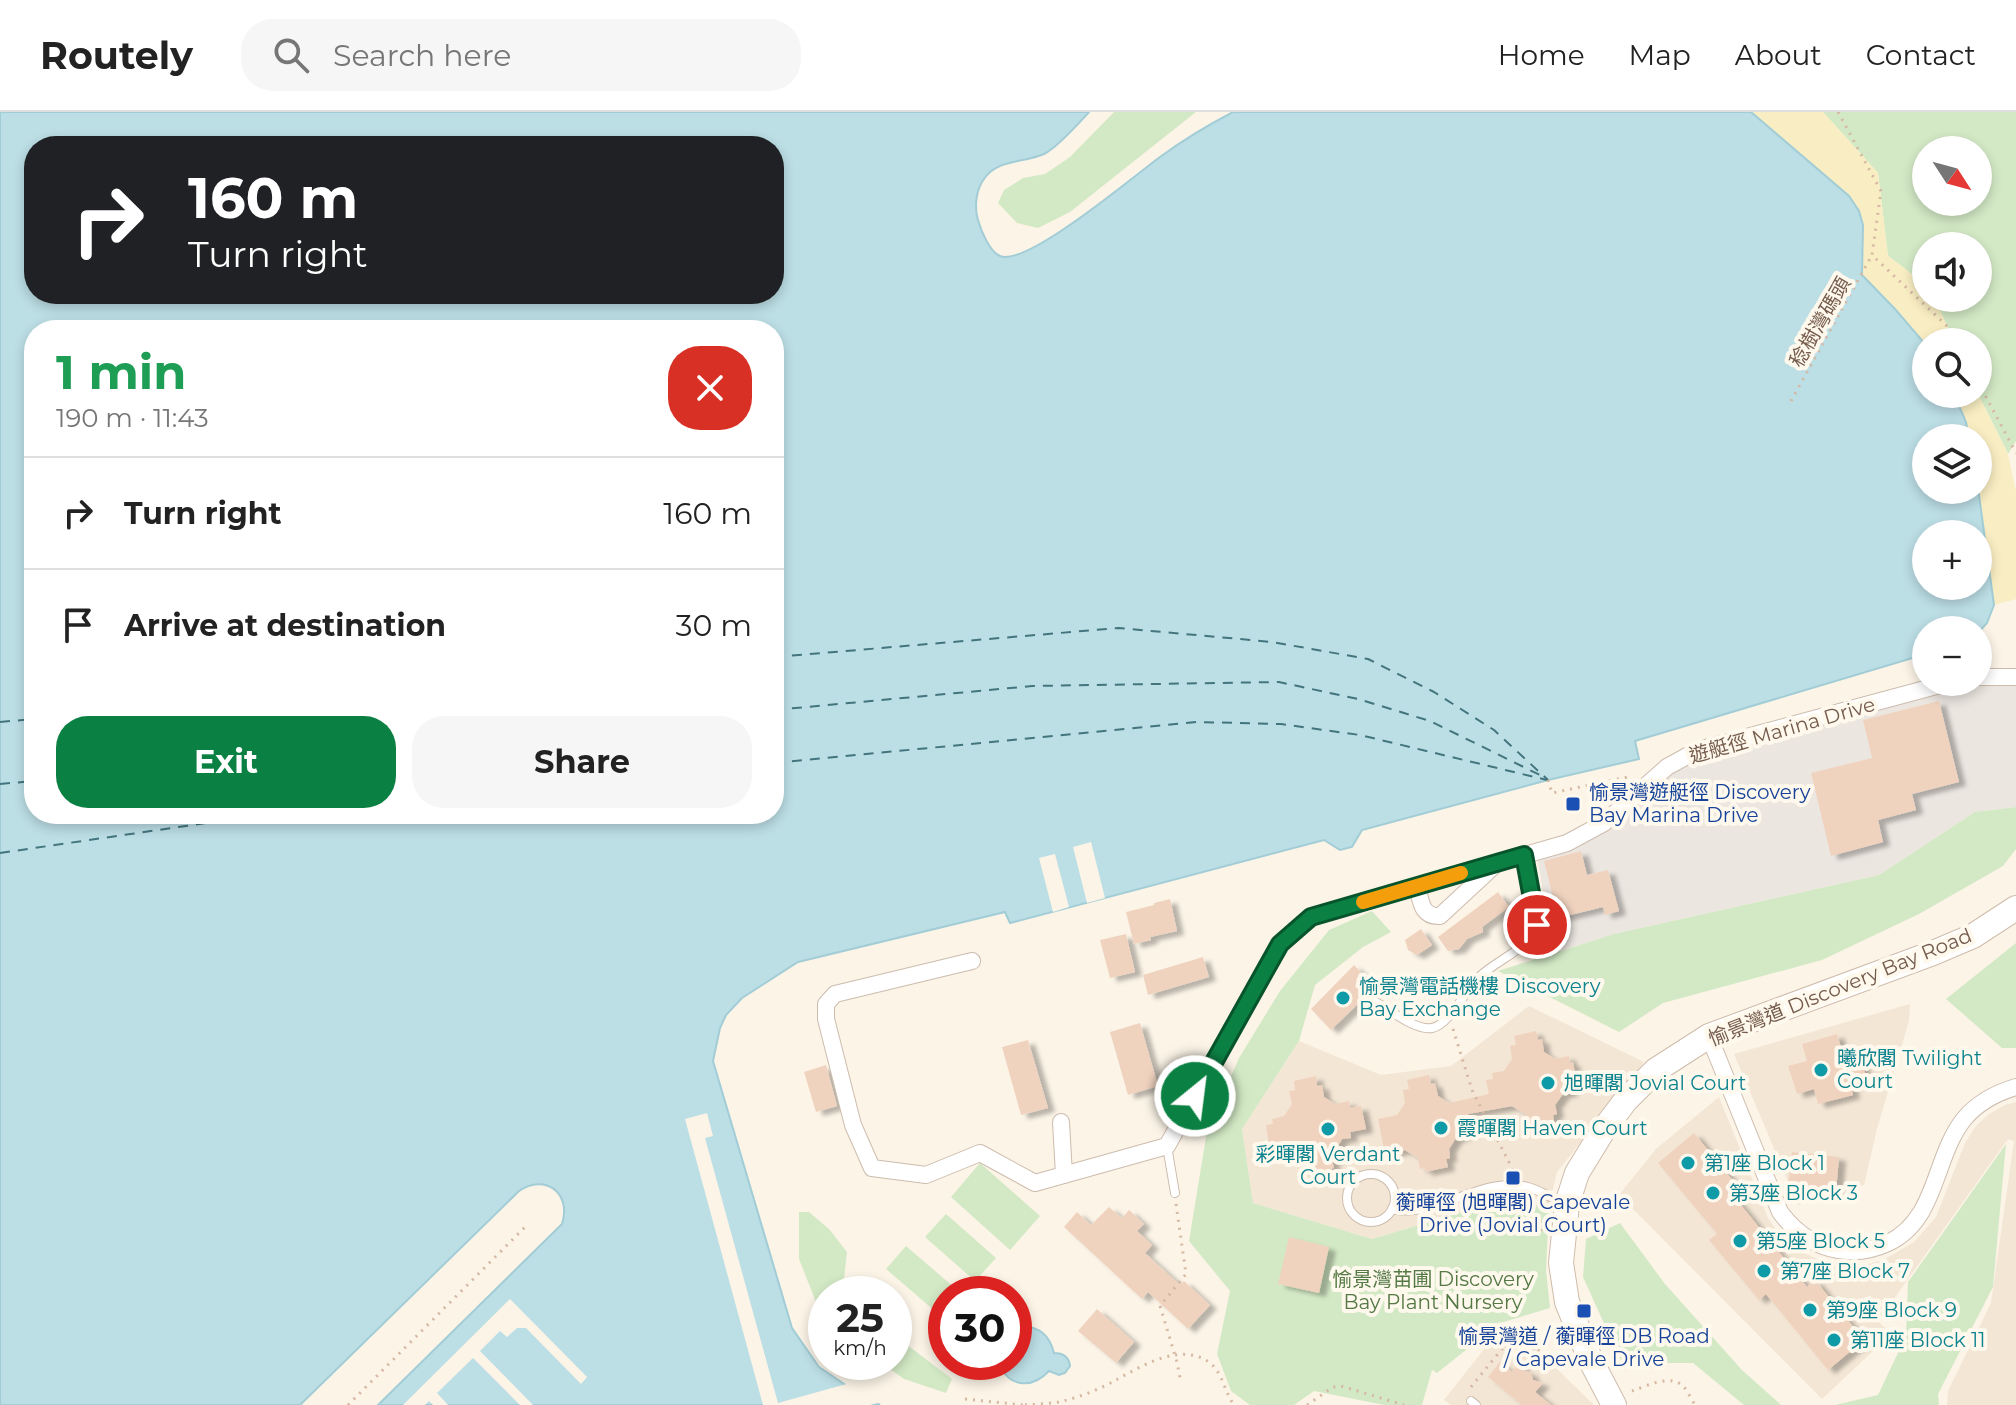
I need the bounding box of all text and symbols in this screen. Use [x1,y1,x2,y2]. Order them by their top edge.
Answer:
search box [241,19,801,91]
text: Routely [40,32,193,79]
icon: search [269,33,313,77]
text: Search here [333,37,511,74]
text: Home [1498,38,1585,72]
text: Map [1629,38,1691,72]
text: About [1735,38,1822,72]
text: Contact [1866,38,1976,72]
north arrow [1912,136,1992,216]
map controls [1912,136,1992,696]
text: 160 m [188,164,358,232]
icon: right [56,168,160,272]
text: Turn right [188,232,368,276]
button: sound [1912,232,1992,312]
street label: 稔樹灣碼頭 [1785,273,1855,371]
button: search [1912,328,1992,408]
text: 1 min [56,343,186,401]
button: close [668,346,752,430]
text: 190 m · 11:43 [56,402,209,434]
button: layers [1912,424,1992,504]
icon: right [56,491,100,535]
text: Turn right [124,495,281,532]
text: 160 m [663,495,752,532]
button: + [1912,520,1992,600]
icon: arrive [56,603,100,647]
text: Arrive at destination [124,607,446,644]
text: 30 m [676,607,752,644]
button: − [1912,616,1992,696]
street label: 遊艇徑 Marina Drive [1686,692,1878,768]
button: Exit [56,716,396,808]
button: Share [412,716,752,808]
place label: 愉景灣遊艇徑 Discovery Bay Marina Drive [1589,780,1811,827]
marker: 愉景灣遊艇徑 Discovery Bay Marina Drive [1564,795,1582,813]
pin [1503,891,1571,959]
icon: arrive [1515,903,1559,947]
street label: 愉景灣道 Discovery Bay Road [1705,923,1975,1051]
place label: 愉景灣電話機樓 Discovery Bay Exchange [1359,974,1601,1021]
marker: 愉景灣電話機樓 Discovery Bay Exchange [1334,989,1352,1007]
place label: 曦欣閣 Twilight Court [1837,1046,1982,1093]
position arrow [1153,1054,1237,1138]
marker: 曦欣閣 Twilight Court [1812,1061,1830,1079]
place label: 旭暉閣 Jovial Court [1564,1071,1746,1095]
marker: 旭暉閣 Jovial Court [1539,1074,1557,1092]
place label: 霞暉閣 Haven Court [1457,1116,1648,1140]
marker: 霞暉閣 Haven Court [1432,1119,1450,1137]
marker: 彩暉閣 Verdant Court [1319,1120,1337,1138]
place label: 彩暉閣 Verdant Court [1256,1142,1400,1189]
place label: 第1座 Block 1 [1704,1151,1825,1175]
marker: 第1座 Block 1 [1679,1154,1697,1172]
marker: 蘅暉徑 (旭暉閣) Capevale Drive (Jovial Court) [1504,1169,1522,1187]
place label: 第3座 Block 3 [1729,1181,1858,1205]
marker: 第3座 Block 3 [1704,1184,1722,1202]
place label: 蘅暉徑 (旭暉閣) Capevale Drive (Jovial Court) [1396,1190,1630,1237]
place label: 第5座 Block 5 [1756,1229,1885,1253]
marker: 第5座 Block 5 [1731,1232,1749,1250]
place label: 第7座 Block 7 [1780,1259,1910,1283]
marker: 第7座 Block 7 [1755,1262,1773,1280]
park label: 愉景灣苗圃 Discovery Bay Plant Nursery [1332,1267,1534,1314]
speed limit sign: 30 [928,1276,1032,1380]
text: 25 [836,1293,884,1342]
place label: 第9座 Block 9 [1826,1298,1957,1322]
marker: 第9座 Block 9 [1801,1301,1819,1319]
marker: 愉景灣道 / 蘅暉徑 DB Road / Capevale Drive [1575,1302,1593,1320]
place label: 愉景灣道 / 蘅暉徑 DB Road / Capevale Drive [1458,1324,1710,1371]
place label: 第11座 Block 11 [1850,1328,1985,1352]
marker: 第11座 Block 11 [1825,1331,1843,1349]
text: km/h [833,1336,887,1360]

